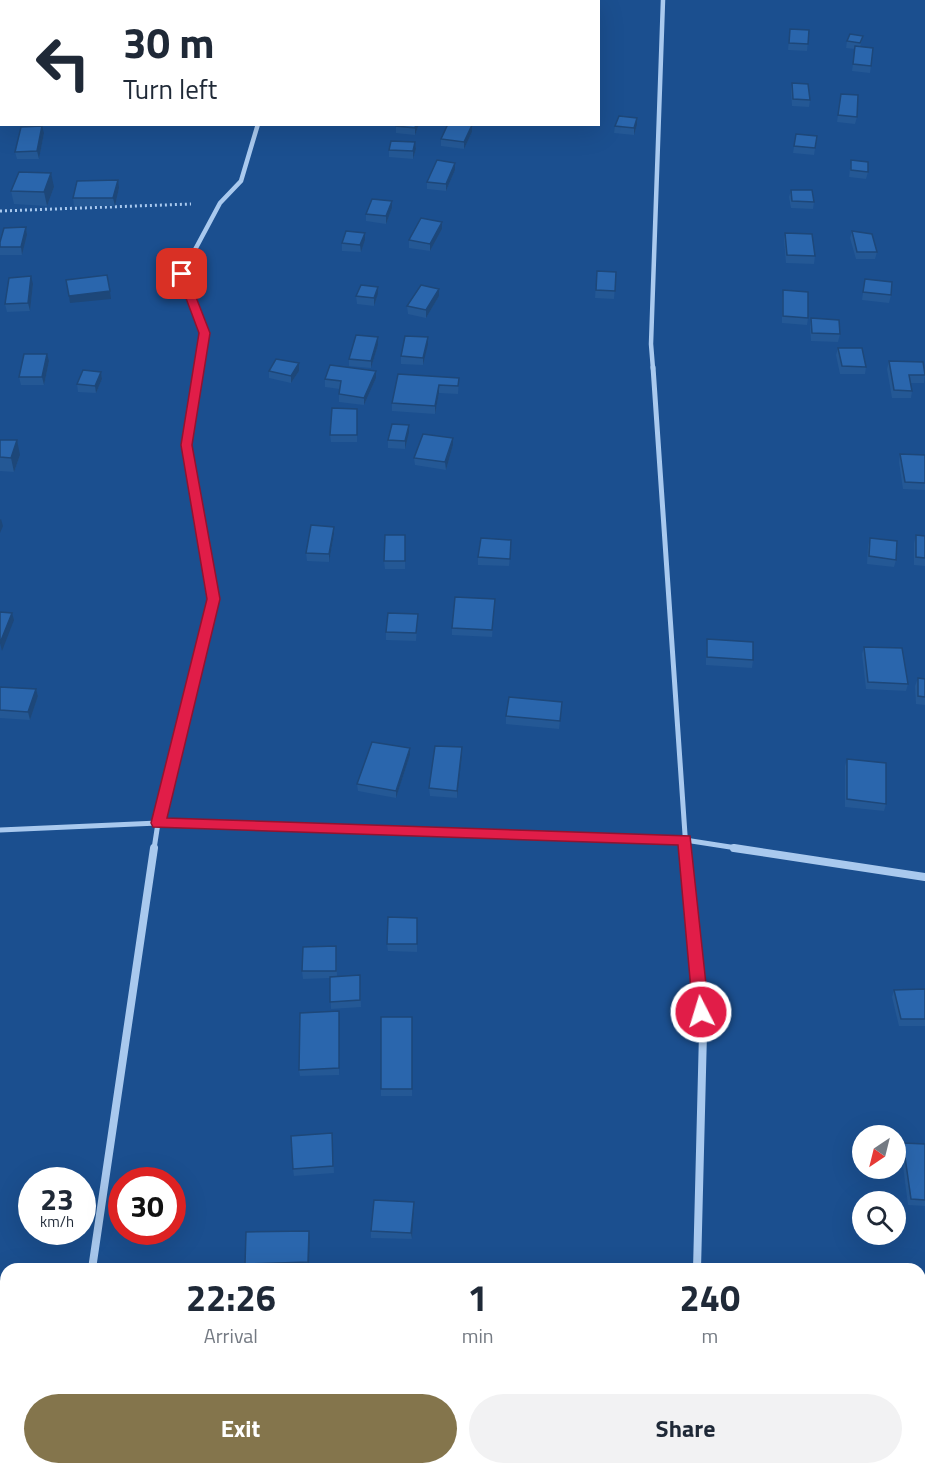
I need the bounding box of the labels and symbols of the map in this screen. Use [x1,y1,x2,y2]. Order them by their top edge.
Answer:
pin [156,248,207,299]
position arrow [669,980,733,1044]
north arrow [852,1125,906,1179]
speed limit sign: 30 [108,1167,186,1245]

